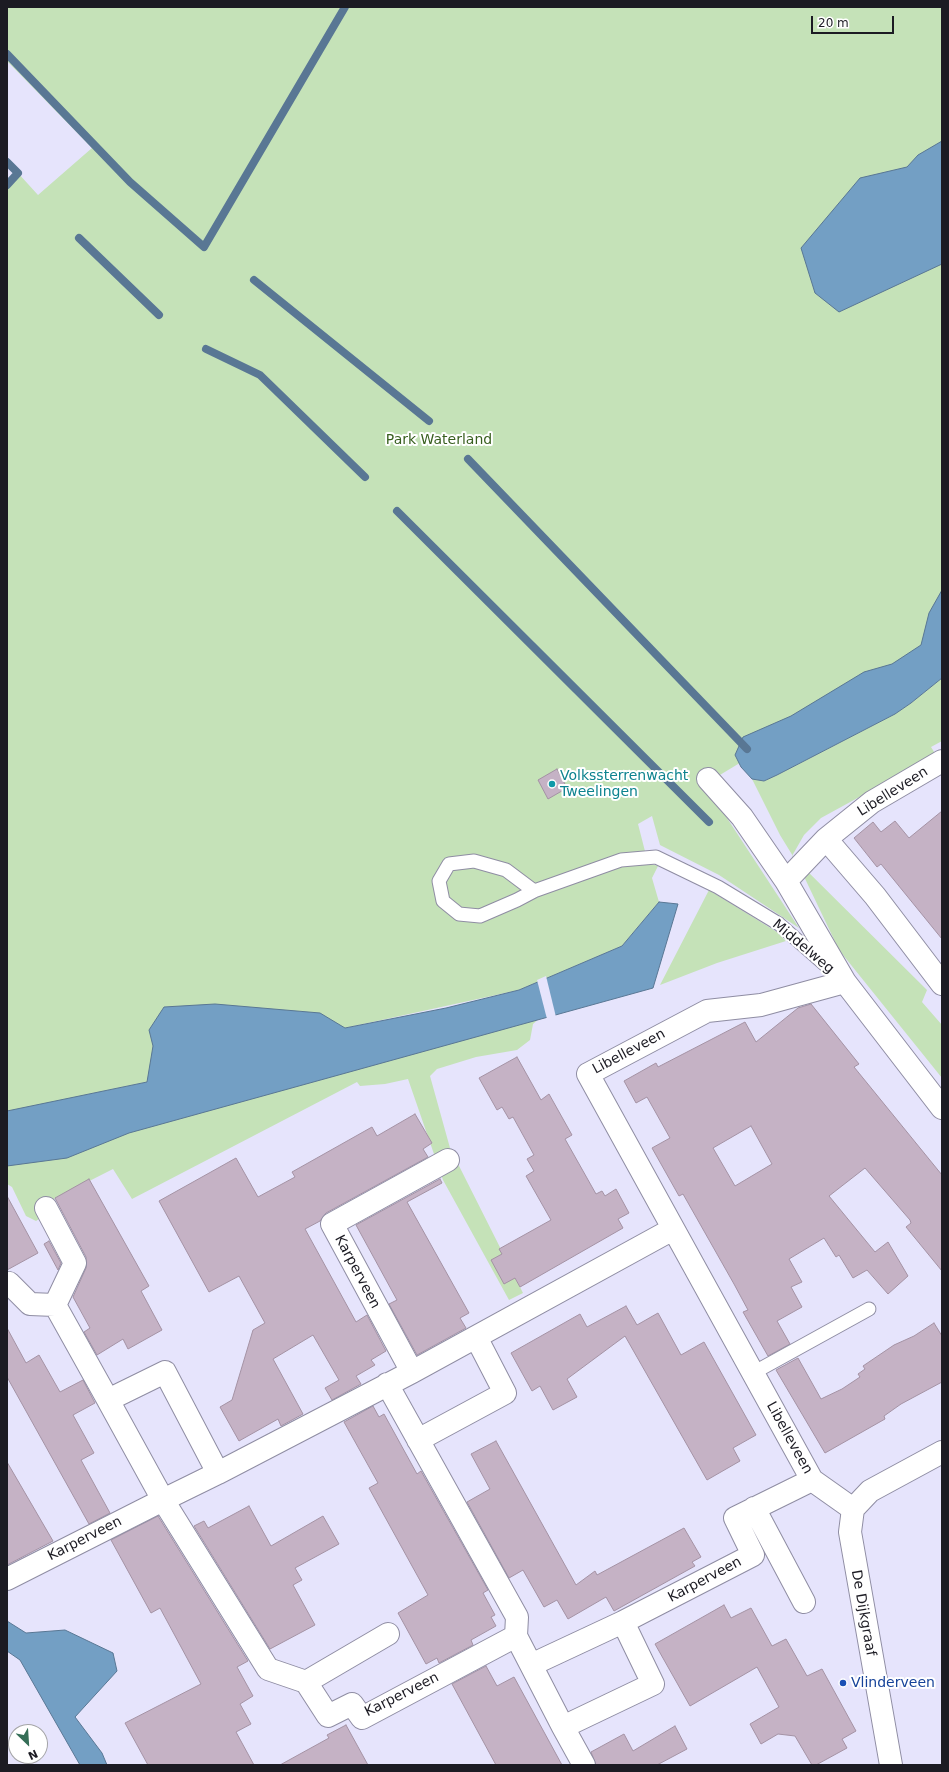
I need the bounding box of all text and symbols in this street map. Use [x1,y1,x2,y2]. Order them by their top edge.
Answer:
scale bar [813,8,896,34]
text: 20 m [818,16,849,30]
park label: Park Waterland [386,432,492,448]
street label: Libelleveen [855,764,931,820]
place label: Volkssterrenwacht Tweelingen [560,768,688,800]
marker: Volkssterrenwacht Tweelingen [547,779,557,789]
street label: Middelweg [769,916,837,978]
street label: Libelleveen [590,1026,668,1078]
street label: Karperveen [331,1232,383,1312]
street label: Libelleveen [762,1399,816,1477]
street label: Karperveen [45,1513,125,1565]
street label: Karperveen [665,1554,745,1606]
street label: De Dijkgraaf [847,1569,879,1657]
street label: Karperveen [362,1669,442,1721]
place label: Vlinderveen [851,1675,935,1691]
marker: Vlinderveen [838,1678,848,1688]
north arrow [8,1724,48,1764]
text: N [26,1747,40,1762]

